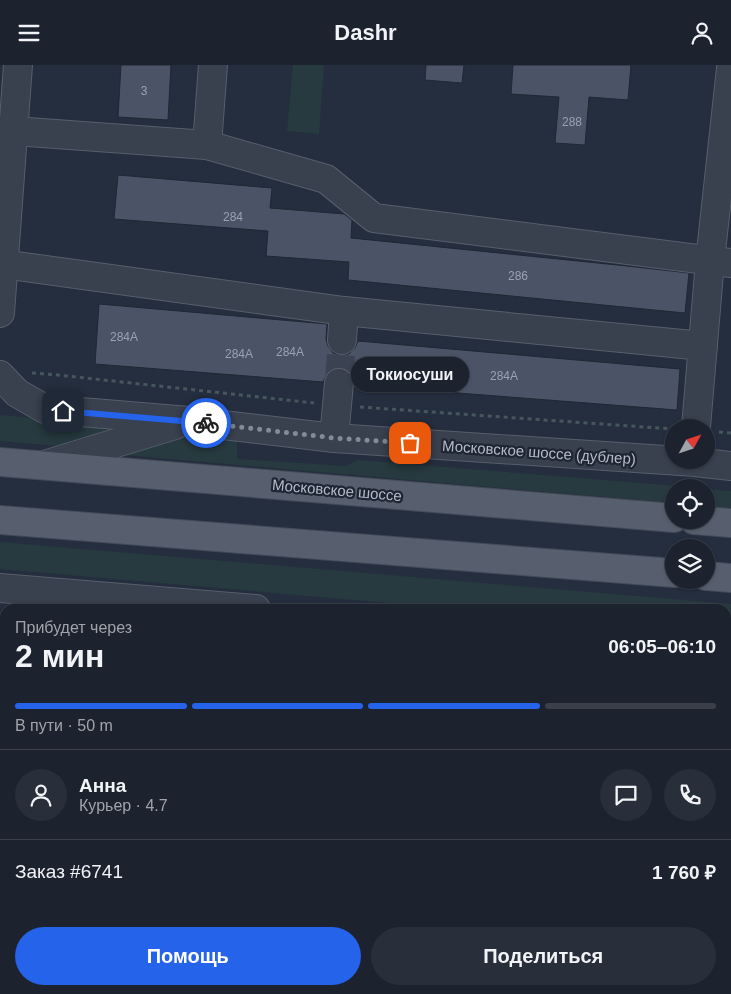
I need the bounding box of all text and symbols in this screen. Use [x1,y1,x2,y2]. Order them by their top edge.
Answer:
icon: menu [15,19,43,47]
icon: person [688,19,716,47]
text: Dashr [334,20,397,45]
house number: 3 [141,84,148,98]
house number: 288 [562,115,582,129]
house number: 284 [223,210,243,224]
house number: 286 [508,269,528,283]
house number: 284А [110,330,138,344]
house number: 284А [276,345,304,359]
house number: 284А [225,347,253,361]
callout: Токиосуши [351,358,469,393]
text: Токиосуши [367,366,453,383]
house number: 284А [490,369,518,383]
pin [42,390,84,432]
icon: home [49,397,77,425]
courier [181,398,231,448]
icon: bike [192,409,220,437]
north arrow [665,419,715,469]
map controls [665,419,715,589]
pin [389,422,431,464]
icon: bag [396,429,424,457]
street label: Московское шоссе (дублер) [442,437,636,467]
street label: Московское шоссе [271,476,403,504]
button: locate [665,479,715,529]
button: layers [665,539,715,589]
text: Прибудет через [15,619,132,636]
text: 06:05–06:10 [608,636,716,657]
text: 2 мин [15,638,104,674]
text: В пути · 50 m [15,717,113,734]
button: person [15,769,67,821]
button: chat [600,769,652,821]
button: phone [664,769,716,821]
text: Анна [79,775,126,796]
text: Курьер · 4.7 [79,797,168,814]
text: Заказ #6741 [15,861,123,882]
text: 1 760 ₽ [652,862,716,883]
button: Помощь [15,927,361,985]
button: Поделиться [371,927,716,985]

